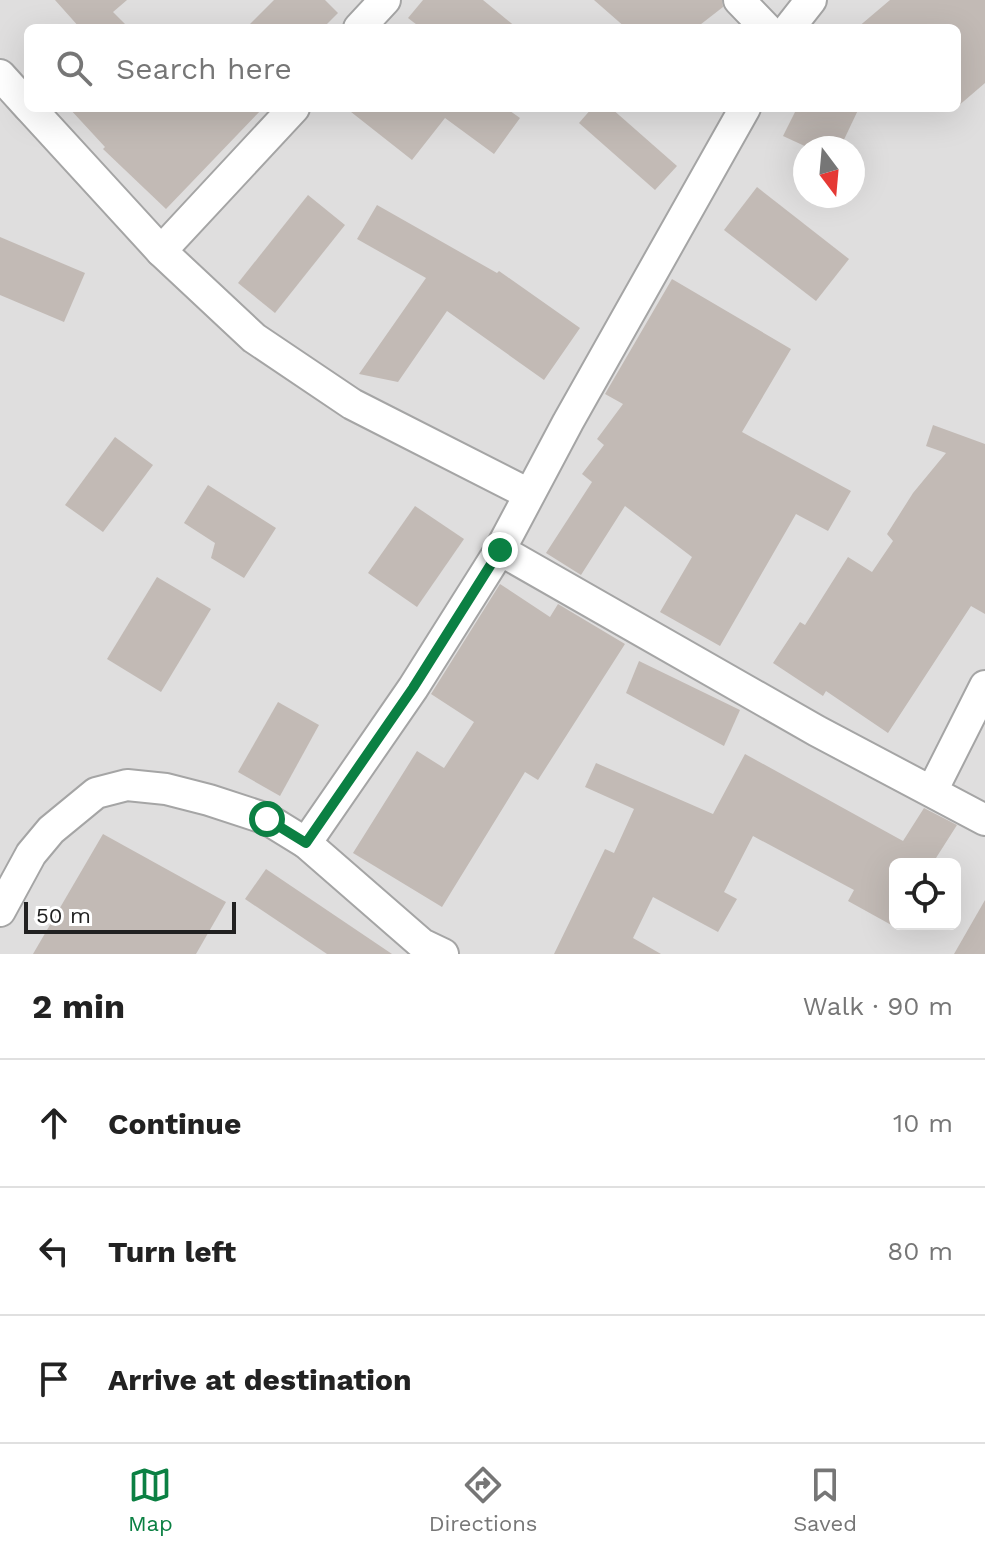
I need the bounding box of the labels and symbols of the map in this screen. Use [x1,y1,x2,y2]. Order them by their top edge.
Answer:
north arrow [793,136,865,208]
route end [482,532,518,568]
route start [249,801,285,837]
scale bar [24,898,236,934]

